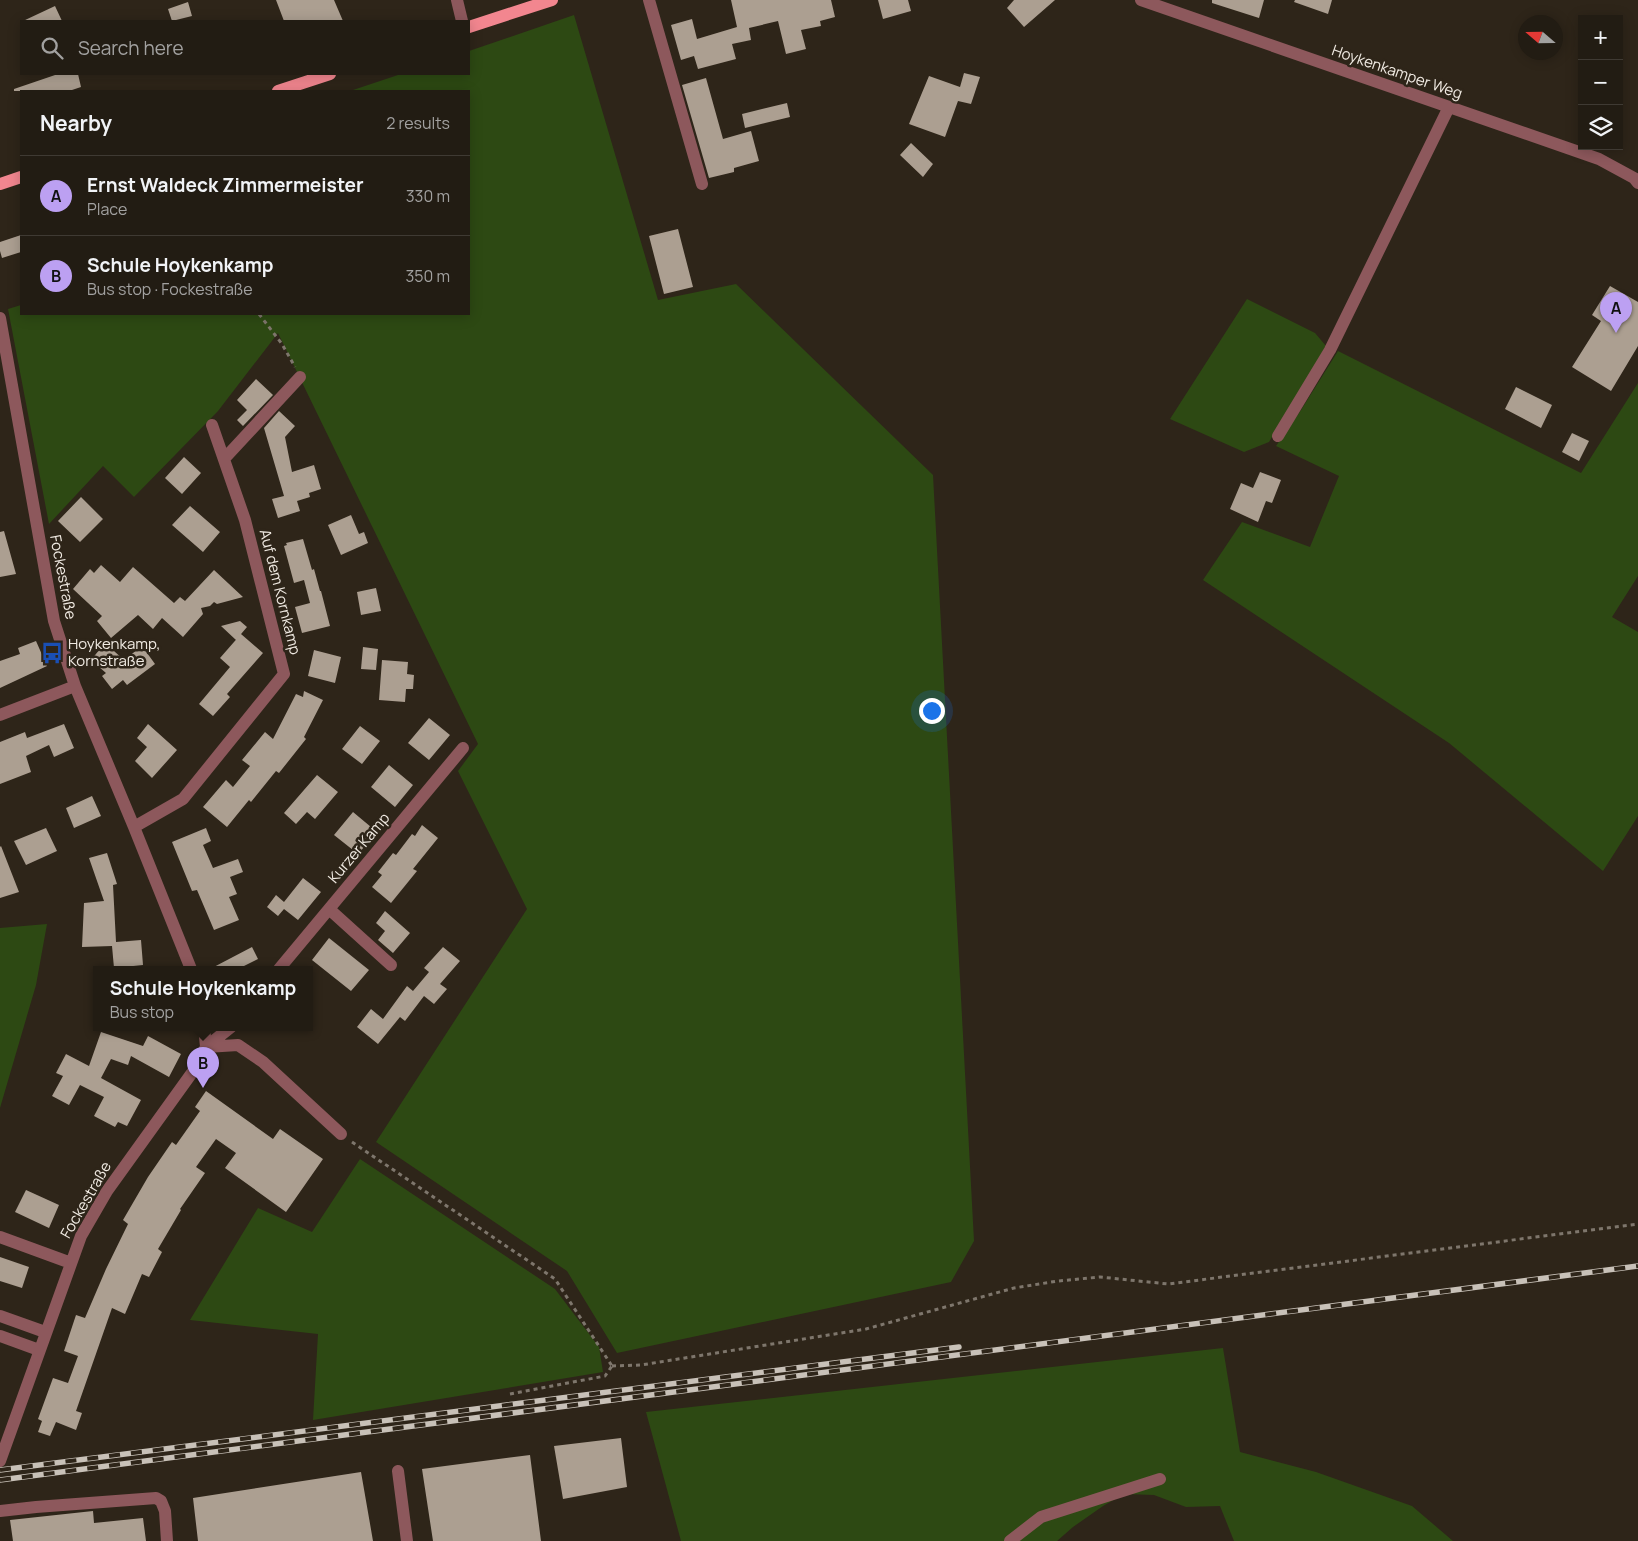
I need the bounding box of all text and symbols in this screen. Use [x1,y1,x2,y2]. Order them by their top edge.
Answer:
north arrow [1518,15,1563,60]
map controls [1578,15,1623,150]
button: + [1578,15,1623,60]
search box [20,20,470,75]
icon: search [38,34,66,62]
text: Search here [78,35,184,61]
street label: Hoykenkamper Weg [1329,39,1465,104]
button: − [1578,60,1623,105]
button: layers [1578,105,1623,150]
text: Nearby [40,109,112,137]
text: 2 results [386,112,450,134]
text: Ernst Waldeck Zimmermeister [87,172,364,198]
text: A [51,185,61,207]
text: 330 m [406,185,450,207]
text: Place [87,198,127,220]
text: Schule Hoykenkamp [87,252,274,278]
text: B [51,265,61,287]
text: 350 m [405,265,450,287]
text: Bus stop · Fockestraße [87,278,253,300]
pin: A [1600,292,1632,333]
street label: Auf dem Kornkamp [255,527,306,657]
street label: Fockestraße [45,533,82,621]
place label: Hoykenkamp, Kornstraße [68,633,161,671]
bus stop icon: Hoykenkamp, Kornstraße [39,640,65,666]
your location [919,698,945,724]
street label: Kurzer Kamp [323,808,394,887]
popup [93,966,313,1031]
text: Schule Hoykenkamp [110,975,296,1001]
text: Bus stop [110,1001,174,1023]
pin: B [187,1047,219,1088]
street label: Fockestraße [55,1157,116,1242]

